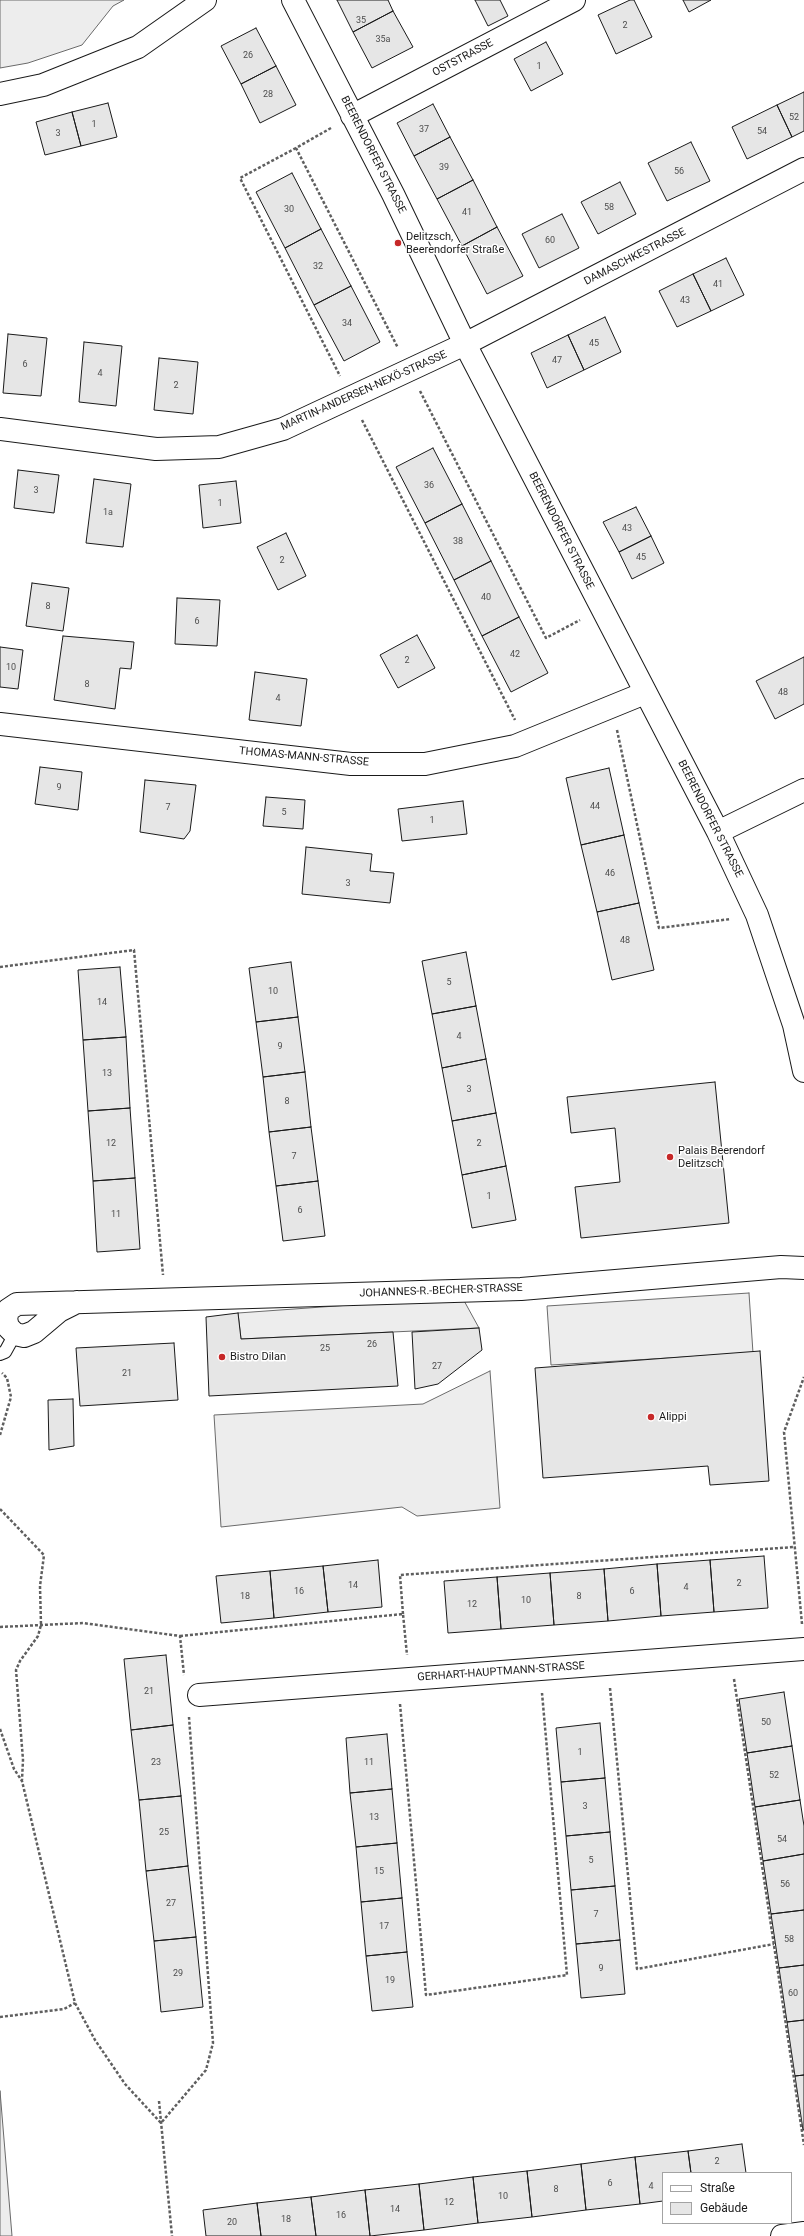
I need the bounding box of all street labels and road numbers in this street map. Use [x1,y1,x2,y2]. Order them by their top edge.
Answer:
street label: OSTSTRASSE [430,36,496,80]
street label: BEERENDORFER STRASSE [338,94,408,216]
street label: DAMASCHKESTRASSE [582,226,688,288]
street label: MARTIN-ANDERSEN-NEXÖ-STRASSE [279,348,449,434]
street label: BEERENDORFER STRASSE [526,470,596,592]
street label: THOMAS-MANN-STRASSE [238,745,370,769]
street label: BEERENDORFER STRASSE [675,758,745,880]
street label: JOHANNES-R.-BECHER-STRASSE [359,1282,523,1300]
street label: GERHART-HAUPTMANN-STRASSE [417,1660,585,1684]

